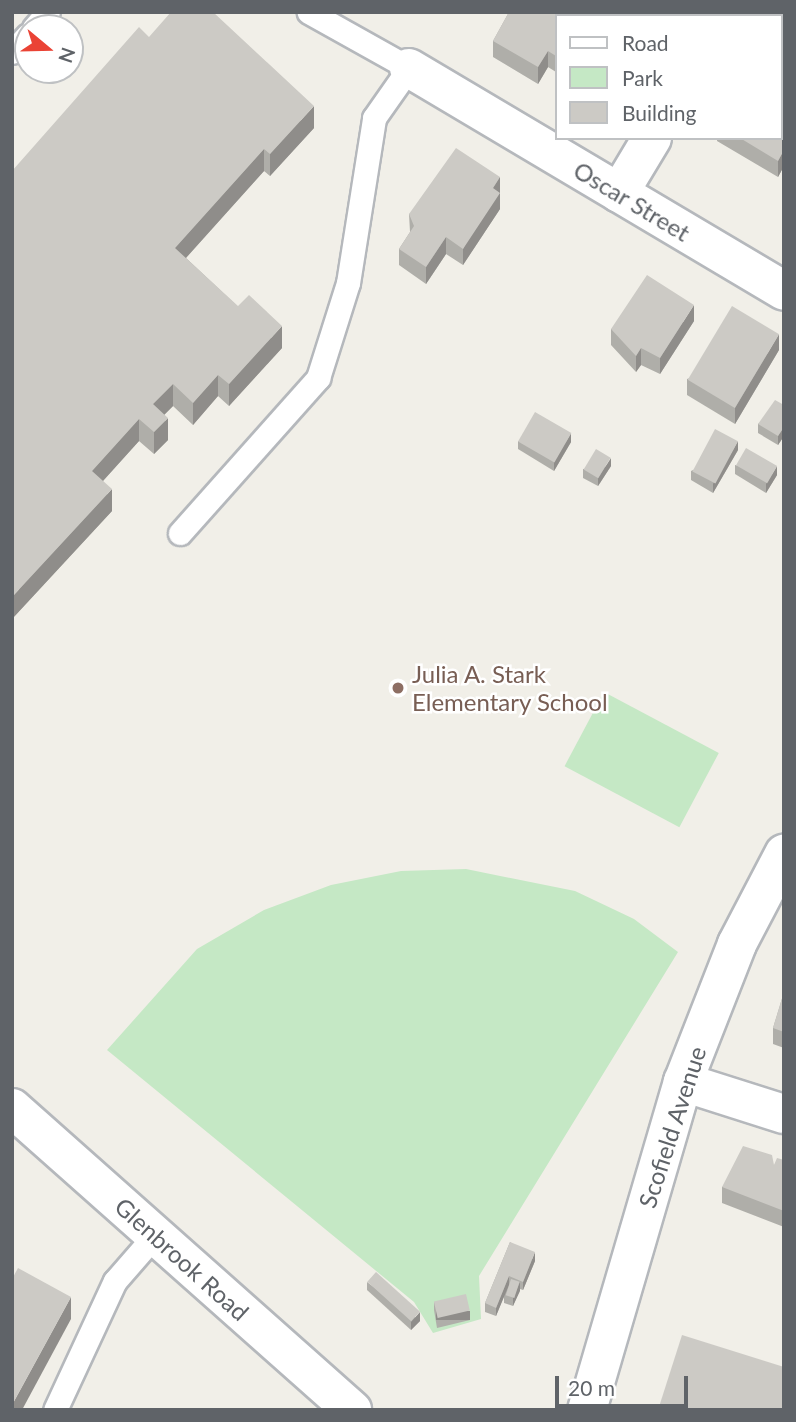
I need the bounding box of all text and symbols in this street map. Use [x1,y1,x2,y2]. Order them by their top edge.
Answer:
north arrow [14,14,84,84]
legend [554,14,782,140]
text: Road [622,30,669,55]
text: N [54,45,81,66]
text: Park [622,65,663,90]
text: Building [622,100,697,125]
street label: Oscar Street [568,155,696,247]
place label: Julia A. Stark Elementary School [412,660,608,716]
marker: Julia A. Stark Elementary School [390,680,406,696]
street label: Scofield Avenue [632,1042,712,1212]
street label: Glenbrook Road [109,1192,255,1326]
scale bar [558,1362,691,1406]
text: 20 m [568,1375,615,1400]

